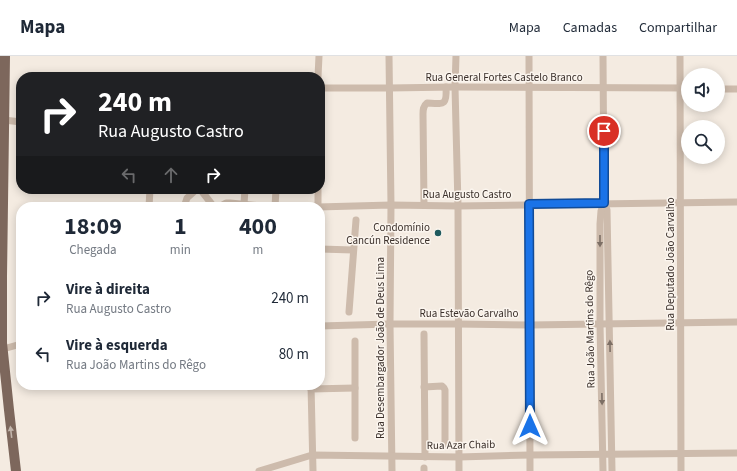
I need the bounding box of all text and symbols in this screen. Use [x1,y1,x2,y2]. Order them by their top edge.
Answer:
text: Mapa [20,14,65,41]
text: Mapa [509,18,541,38]
text: Camadas [563,18,617,38]
text: Compartilhar [639,18,717,38]
map controls [681,68,725,164]
button: sound [681,68,725,112]
street label: Rua General Fortes Castelo Branco [425,70,583,85]
text: 240 m [98,82,172,122]
icon: right [32,88,84,140]
pin [587,114,621,148]
text: Rua Augusto Castro [98,119,244,144]
icon: arrive [593,120,615,142]
button: search [681,120,725,164]
icon: left [118,164,140,186]
icon: ahead [160,164,182,186]
icon: right [202,164,224,186]
street label: Rua Augusto Castro [422,187,512,202]
street label: Rua Deputado João Carvalho [663,197,678,331]
text: 18:09 [64,209,122,244]
text: 1 [174,209,187,244]
text: 400 [239,209,277,244]
place label: Condomínio Cancún Residence [346,220,431,248]
marker: Condomínio Cancún Residence [433,228,443,238]
one-way arrow [597,235,603,248]
text: Chegada [69,241,117,259]
text: min [170,241,191,259]
text: m [253,241,263,259]
street label: Rua Desembargador João de Deus Lima [373,257,388,439]
street label: Rua João Martins do Rêgo [581,270,599,388]
text: Vire à direita [66,279,150,300]
icon: right [32,287,54,309]
text: 240 m [271,288,309,309]
text: Rua Augusto Castro [66,300,171,318]
street label: Rua Estevão Carvalho [419,306,519,321]
text: Vire à esquerda [66,335,168,356]
one-way arrow [607,340,614,352]
icon: left [32,343,54,365]
text: 80 m [279,344,309,365]
text: Rua João Martins do Rêgo [66,356,206,374]
one-way arrow [598,393,605,405]
position arrow [509,405,551,447]
one-way arrow [8,426,15,438]
street label: Rua Azar Chaib [427,437,495,453]

